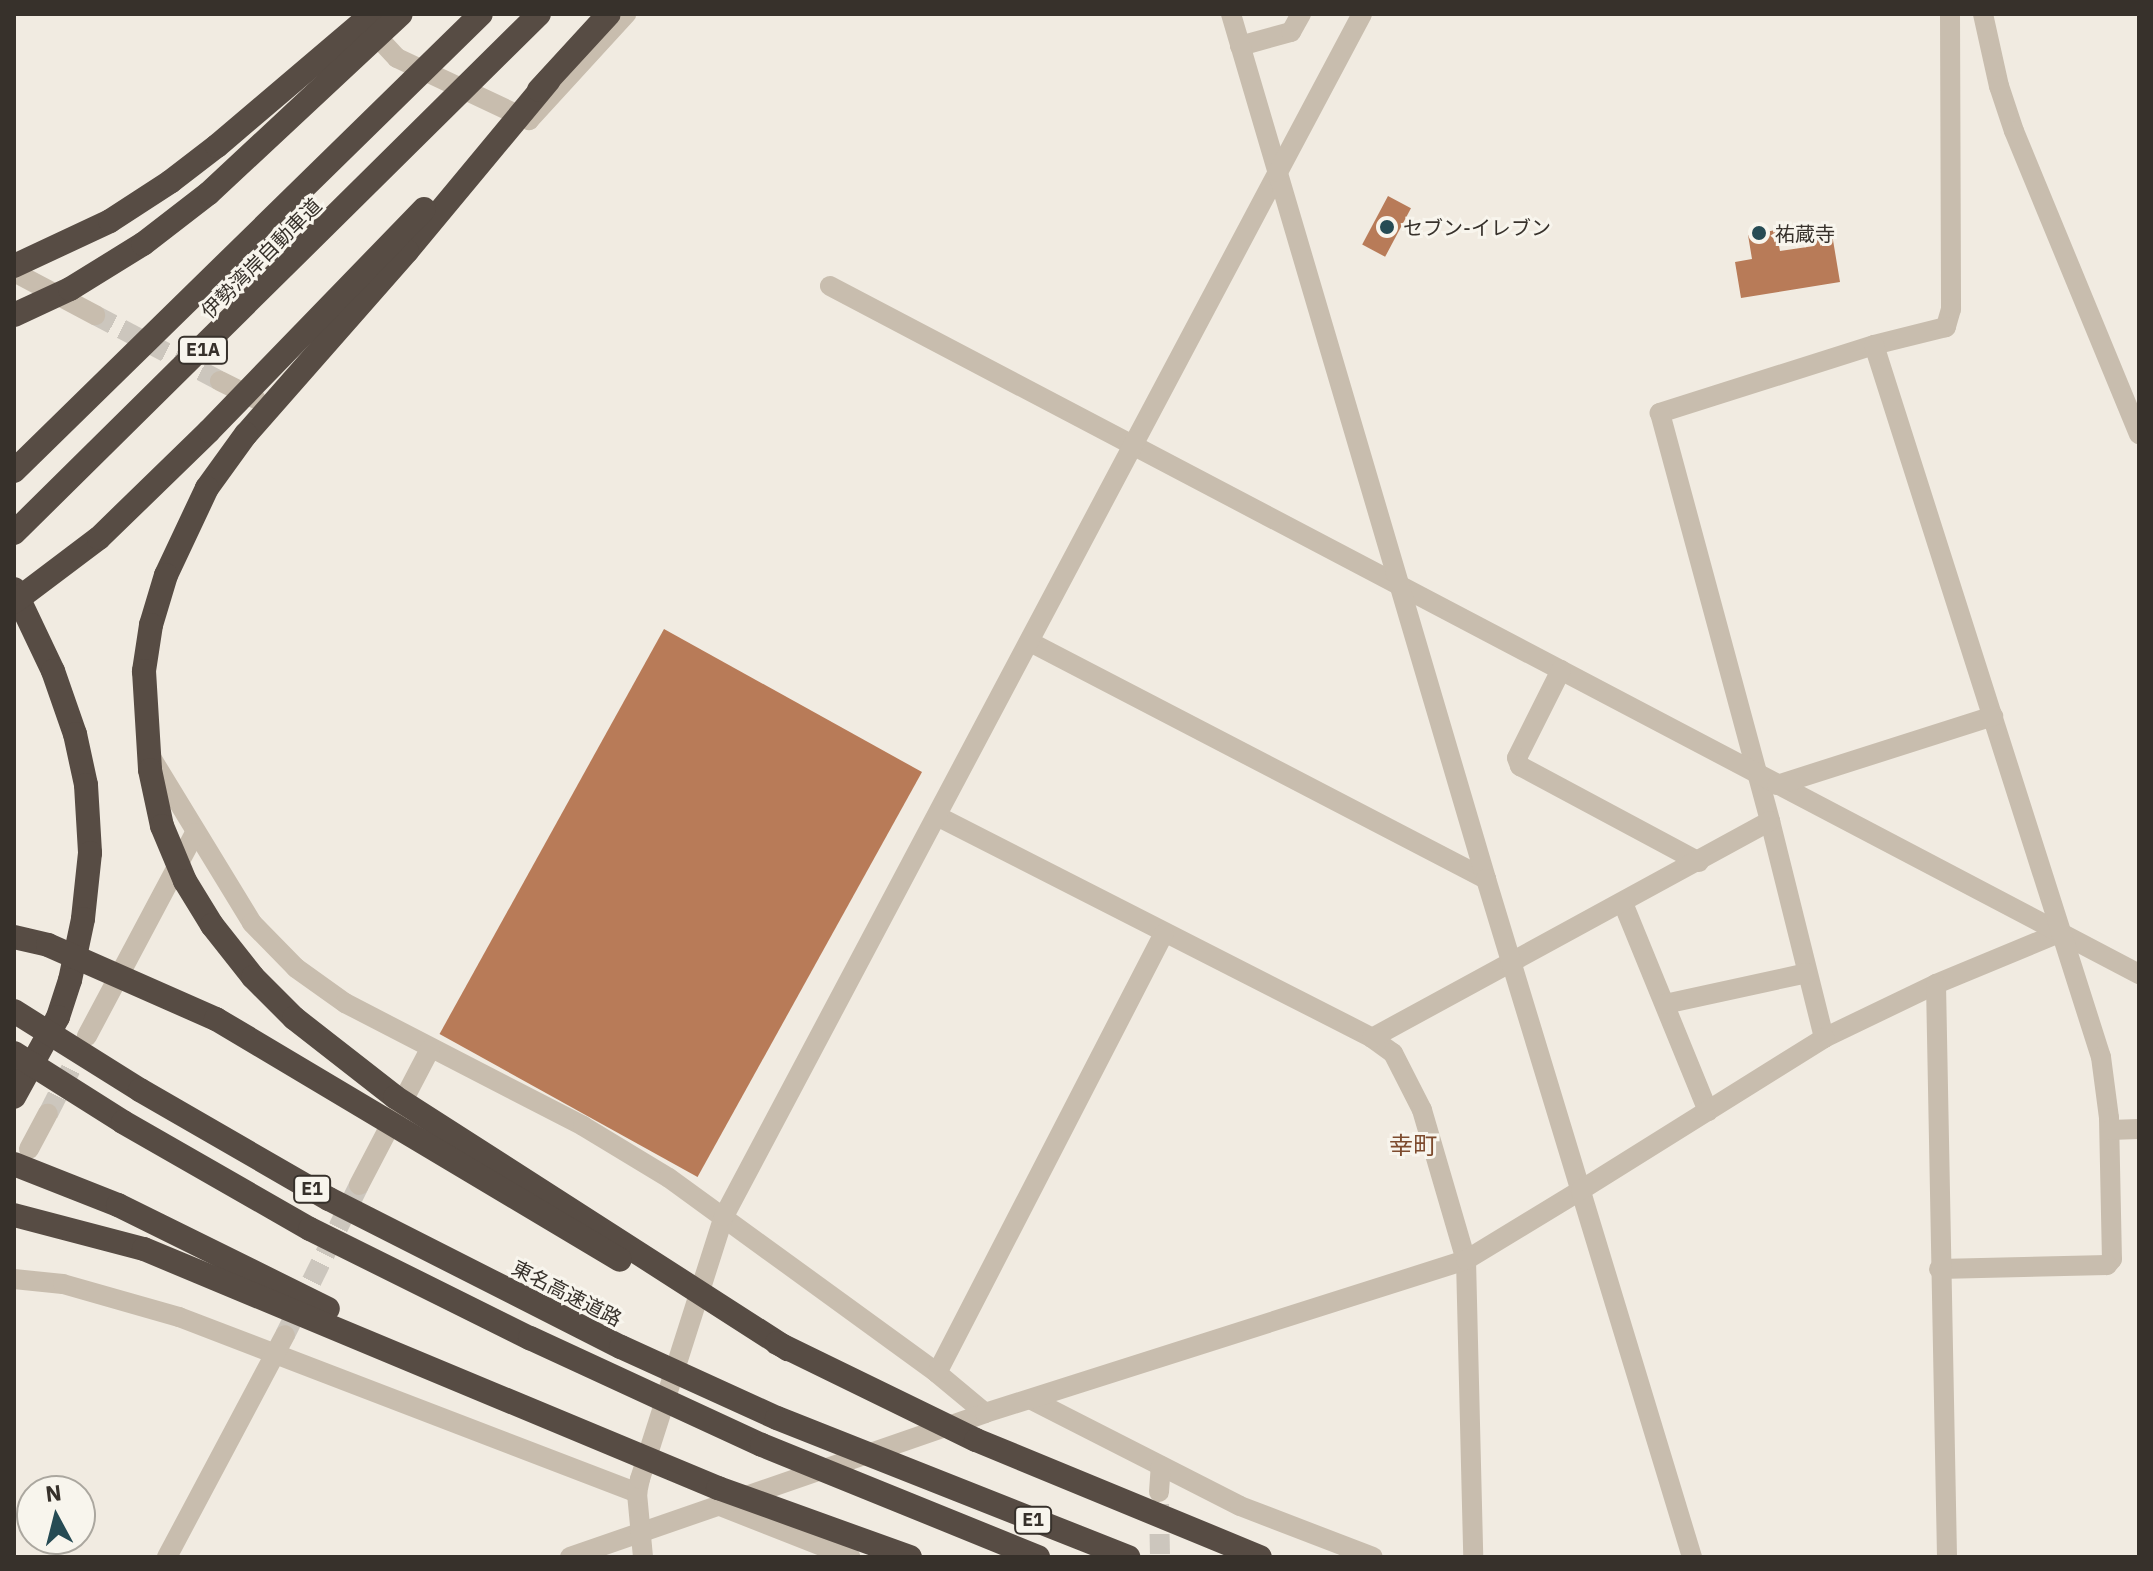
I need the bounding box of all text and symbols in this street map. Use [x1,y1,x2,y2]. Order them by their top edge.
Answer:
street label: 伊勢湾岸自動車道 [196,193,326,323]
place label: セブン-イレブン [1403,215,1551,239]
marker: セブン-イレブン [1378,218,1396,236]
place label: 祐蔵寺 [1775,221,1835,245]
marker: 祐蔵寺 [1750,224,1768,242]
road number: E1A [177,336,229,364]
district label: 幸町 [1389,1132,1437,1160]
road number: E1 [292,1175,332,1203]
street label: 東名高速道路 [508,1255,626,1331]
north arrow [16,1475,96,1555]
text: N [44,1477,63,1508]
road number: E1 [1013,1506,1053,1534]

